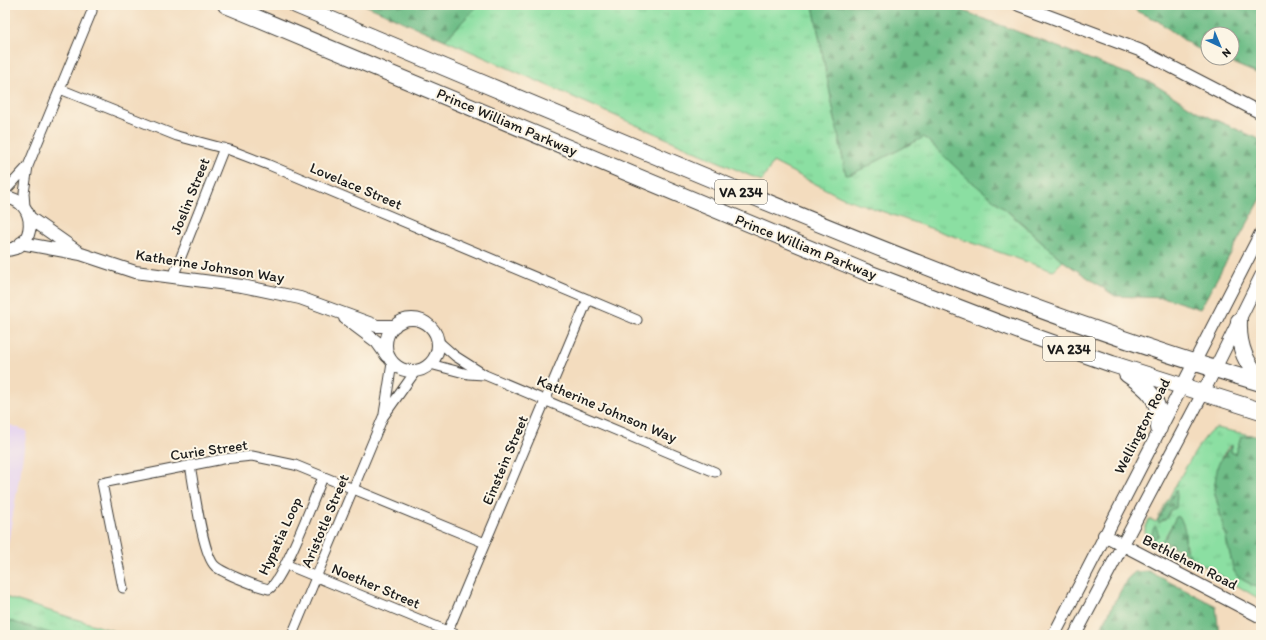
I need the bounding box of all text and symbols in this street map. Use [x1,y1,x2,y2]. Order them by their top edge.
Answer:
north arrow [1200,26,1240,66]
text: N [1219,46,1234,60]
street label: Prince William Parkway [434,84,580,160]
street label: Joslin Street [166,155,214,237]
street label: Lovelace Street [307,158,405,214]
road number: VA 234 [715,180,767,204]
street label: Prince William Parkway [733,210,879,284]
street label: Katherine Johnson Way [134,245,286,287]
road number: VA 234 [1043,337,1095,361]
street label: Katherine Johnson Way [534,371,680,447]
street label: Wellington Road [1110,374,1174,477]
street label: Einstein Street [478,412,532,508]
street label: Curie Street [169,436,249,464]
street label: Aristotle Street [297,471,353,570]
street label: Hypatia Loop [254,494,306,578]
street label: Bethlehem Road [1139,530,1241,594]
street label: Noether Street [329,559,423,613]

